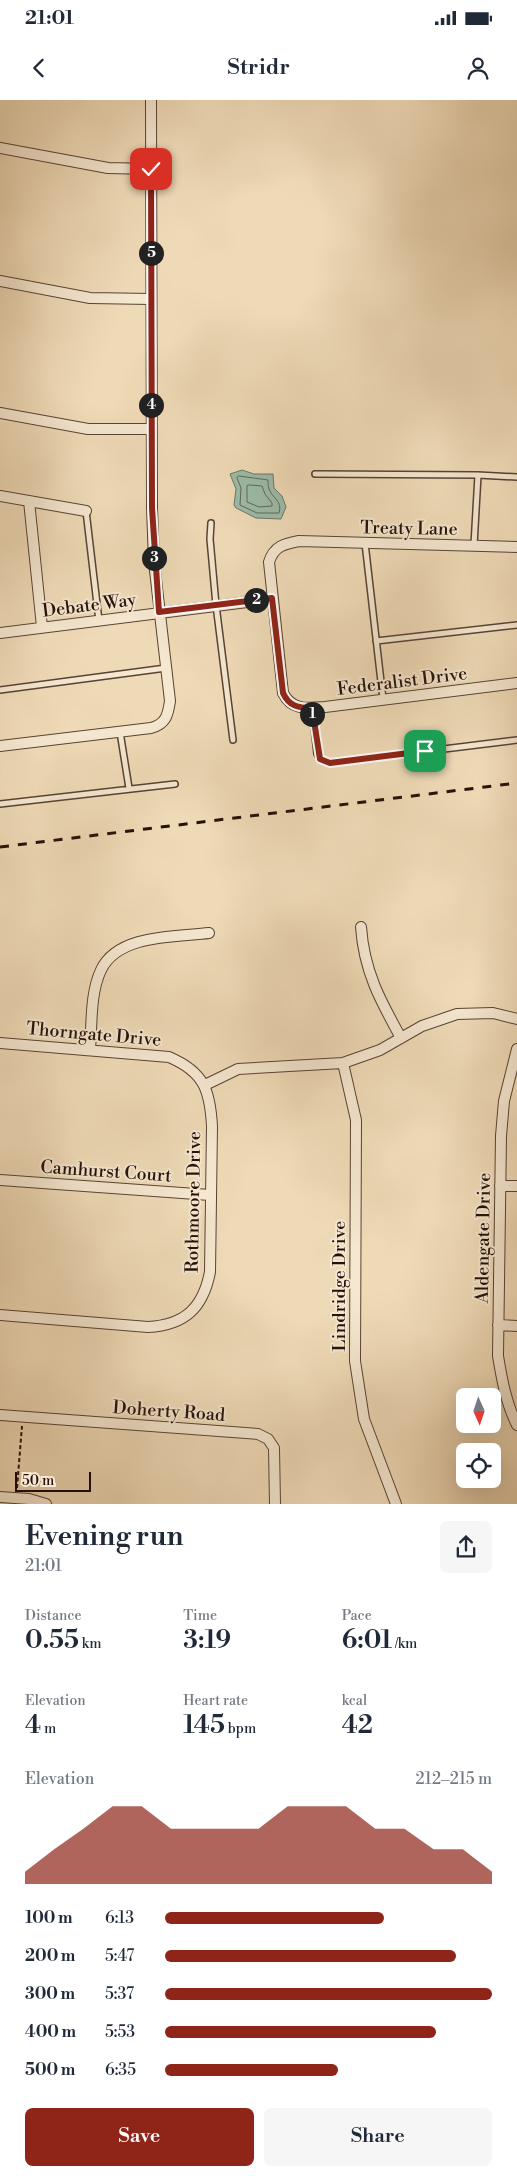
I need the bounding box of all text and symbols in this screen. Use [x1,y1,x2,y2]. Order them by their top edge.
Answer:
text: 21:01 [25,6,74,30]
icon: back [25,54,53,82]
text: Stridr [227,54,290,81]
icon: person [464,54,492,82]
pin [130,148,172,190]
icon: check [137,155,165,183]
pin: 5 [138,240,164,266]
text: 5 [147,244,156,262]
pin: 4 [138,392,164,418]
text: 4 [147,396,156,414]
street label: Treaty Lane [360,516,458,541]
pin: 3 [142,546,166,570]
text: 3 [150,549,159,567]
street label: Debate Way [41,588,138,623]
pin: 2 [244,588,268,612]
text: 2 [252,591,261,609]
street label: Federalist Drive [336,662,468,701]
pin: 1 [300,702,324,726]
text: 1 [309,705,316,723]
pin [404,730,446,772]
icon: arrive [411,737,439,765]
street label: Thorngate Drive [26,1017,162,1052]
street label: Rothmoore Drive [181,1131,206,1273]
street label: Camhurst Court [40,1155,173,1188]
street label: Aldengate Drive [471,1172,496,1305]
street label: Lindridge Drive [328,1221,351,1351]
north arrow [456,1388,501,1432]
map controls [456,1388,501,1488]
street label: Doherty Road [112,1396,227,1427]
button: locate [456,1443,501,1488]
scale bar [15,1468,91,1492]
text: 50 m [22,1472,54,1490]
text: Evening run [25,1519,184,1554]
button: share [440,1521,492,1573]
text: 21:01 [25,1556,62,1576]
text: Distance [25,1607,82,1625]
text: Time [183,1607,217,1625]
text: Pace [342,1607,372,1625]
text: 0.55 [25,1625,79,1656]
text: 3:19 [183,1625,231,1656]
text: 6:01 [342,1625,392,1656]
text: km [79,1635,101,1653]
text: /km [392,1635,417,1653]
text: Elevation [25,1692,86,1710]
text: Heart rate [183,1692,248,1710]
text: kcal [342,1692,367,1710]
text: 4 [25,1710,41,1741]
text: 145 [183,1710,225,1741]
text: 42 [342,1710,373,1741]
text: m [41,1720,56,1738]
text: bpm [225,1720,256,1738]
text: Elevation [25,1769,94,1789]
text: 212–215 m [415,1769,492,1789]
text: 100 m [25,1908,73,1928]
text: 6:13 [105,1908,134,1928]
text: 200 m [25,1946,75,1966]
text: 5:47 [105,1946,134,1966]
text: 300 m [25,1984,75,2004]
text: 5:37 [105,1984,134,2004]
text: 400 m [25,2022,76,2042]
text: 5:53 [105,2022,135,2042]
text: 500 m [25,2060,75,2080]
text: 6:35 [105,2060,136,2080]
button: Save [25,2108,254,2166]
button: Share [264,2108,492,2166]

